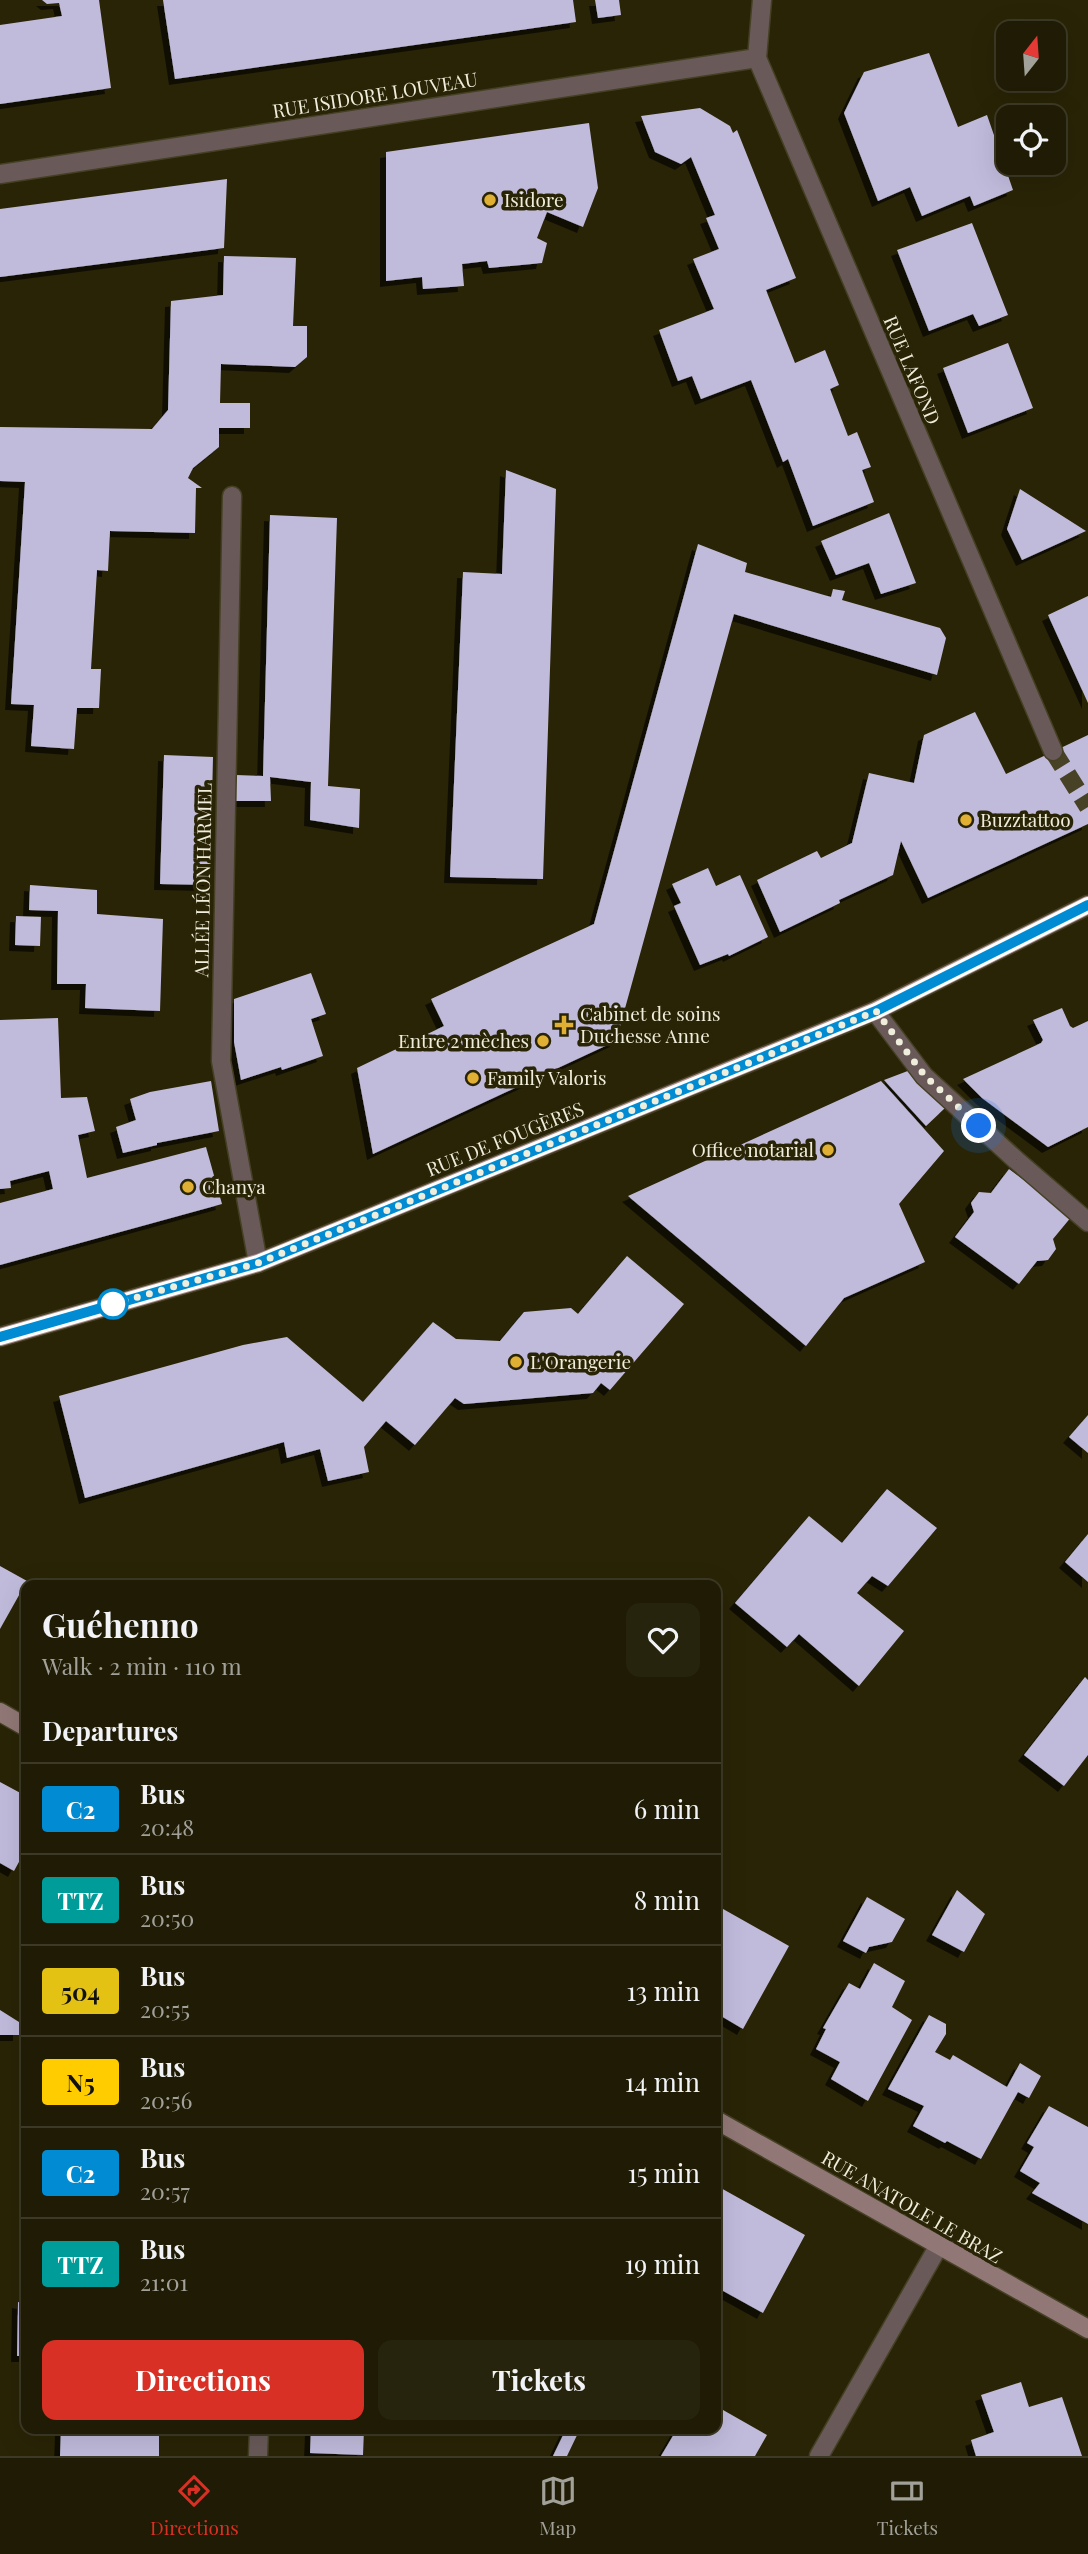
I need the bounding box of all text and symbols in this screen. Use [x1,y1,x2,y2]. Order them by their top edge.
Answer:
north arrow [996,21,1066,91]
map controls [996,21,1066,175]
street label: RUE ISIDORE LOUVEAU [270,65,479,123]
button: locate [996,105,1066,175]
place label: Isidore [504,186,564,212]
marker: Isidore [482,192,498,208]
street label: RUE LAFOND [878,311,948,428]
street label: ALLÉE LÉON HARMEL [187,783,217,978]
place label: Buzztattoo [980,806,1071,832]
marker: Buzztattoo [958,812,974,828]
place label: Cabinet de soins Duchesse Anne [580,1000,721,1048]
marker: Cabinet de soins Duchesse Anne [554,1015,574,1035]
place label: Entre 2 mèches [398,1027,529,1053]
marker: Entre 2 mèches [535,1033,551,1049]
place label: Family Valoris [487,1064,607,1090]
marker: Family Valoris [465,1070,481,1086]
street label: RUE DE FOUGÈRES [422,1095,587,1182]
your location [961,1108,996,1143]
place label: Office notarial [692,1136,815,1162]
marker: Office notarial [820,1142,836,1158]
place label: Chanya [202,1173,266,1199]
marker: Chanya [180,1179,196,1195]
unlabelled marker [98,1289,128,1319]
place label: L'Orangerie [530,1348,631,1374]
marker: L'Orangerie [508,1354,524,1370]
text: Guéhenno [42,1602,199,1646]
button: heart [626,1603,700,1677]
text: Walk · 2 min · 110 m [42,1650,242,1681]
text: Departures [42,1713,178,1748]
text: Bus [140,1776,185,1811]
text: 6 min [634,1791,700,1826]
text: C2 [66,1793,95,1825]
text: 20:48 [140,1811,194,1842]
text: Bus [140,1867,185,1902]
text: 8 min [634,1882,700,1917]
text: TTZ [57,1884,104,1916]
text: 20:50 [140,1902,194,1933]
text: Bus [140,1958,185,1993]
text: 13 min [626,1973,700,2008]
text: 504 [61,1975,100,2007]
text: 20:55 [140,1993,190,2024]
text: Bus [140,2049,185,2084]
text: 14 min [625,2064,700,2099]
text: N5 [66,2066,95,2098]
text: 20:56 [140,2084,192,2115]
text: Bus [140,2140,185,2175]
street label: RUE ANATOLE LE BRAZ [817,2144,1008,2269]
text: 15 min [628,2155,700,2190]
text: C2 [66,2157,95,2189]
text: 20:57 [140,2175,190,2206]
text: Bus [140,2231,185,2266]
text: 19 min [624,2246,700,2281]
text: TTZ [57,2248,104,2280]
text: 21:01 [140,2266,188,2297]
button: Directions [42,2340,364,2420]
button: Tickets [378,2340,700,2420]
tab: Directions [150,2472,239,2540]
tab: Map [539,2472,577,2540]
tab: Tickets [877,2472,938,2540]

